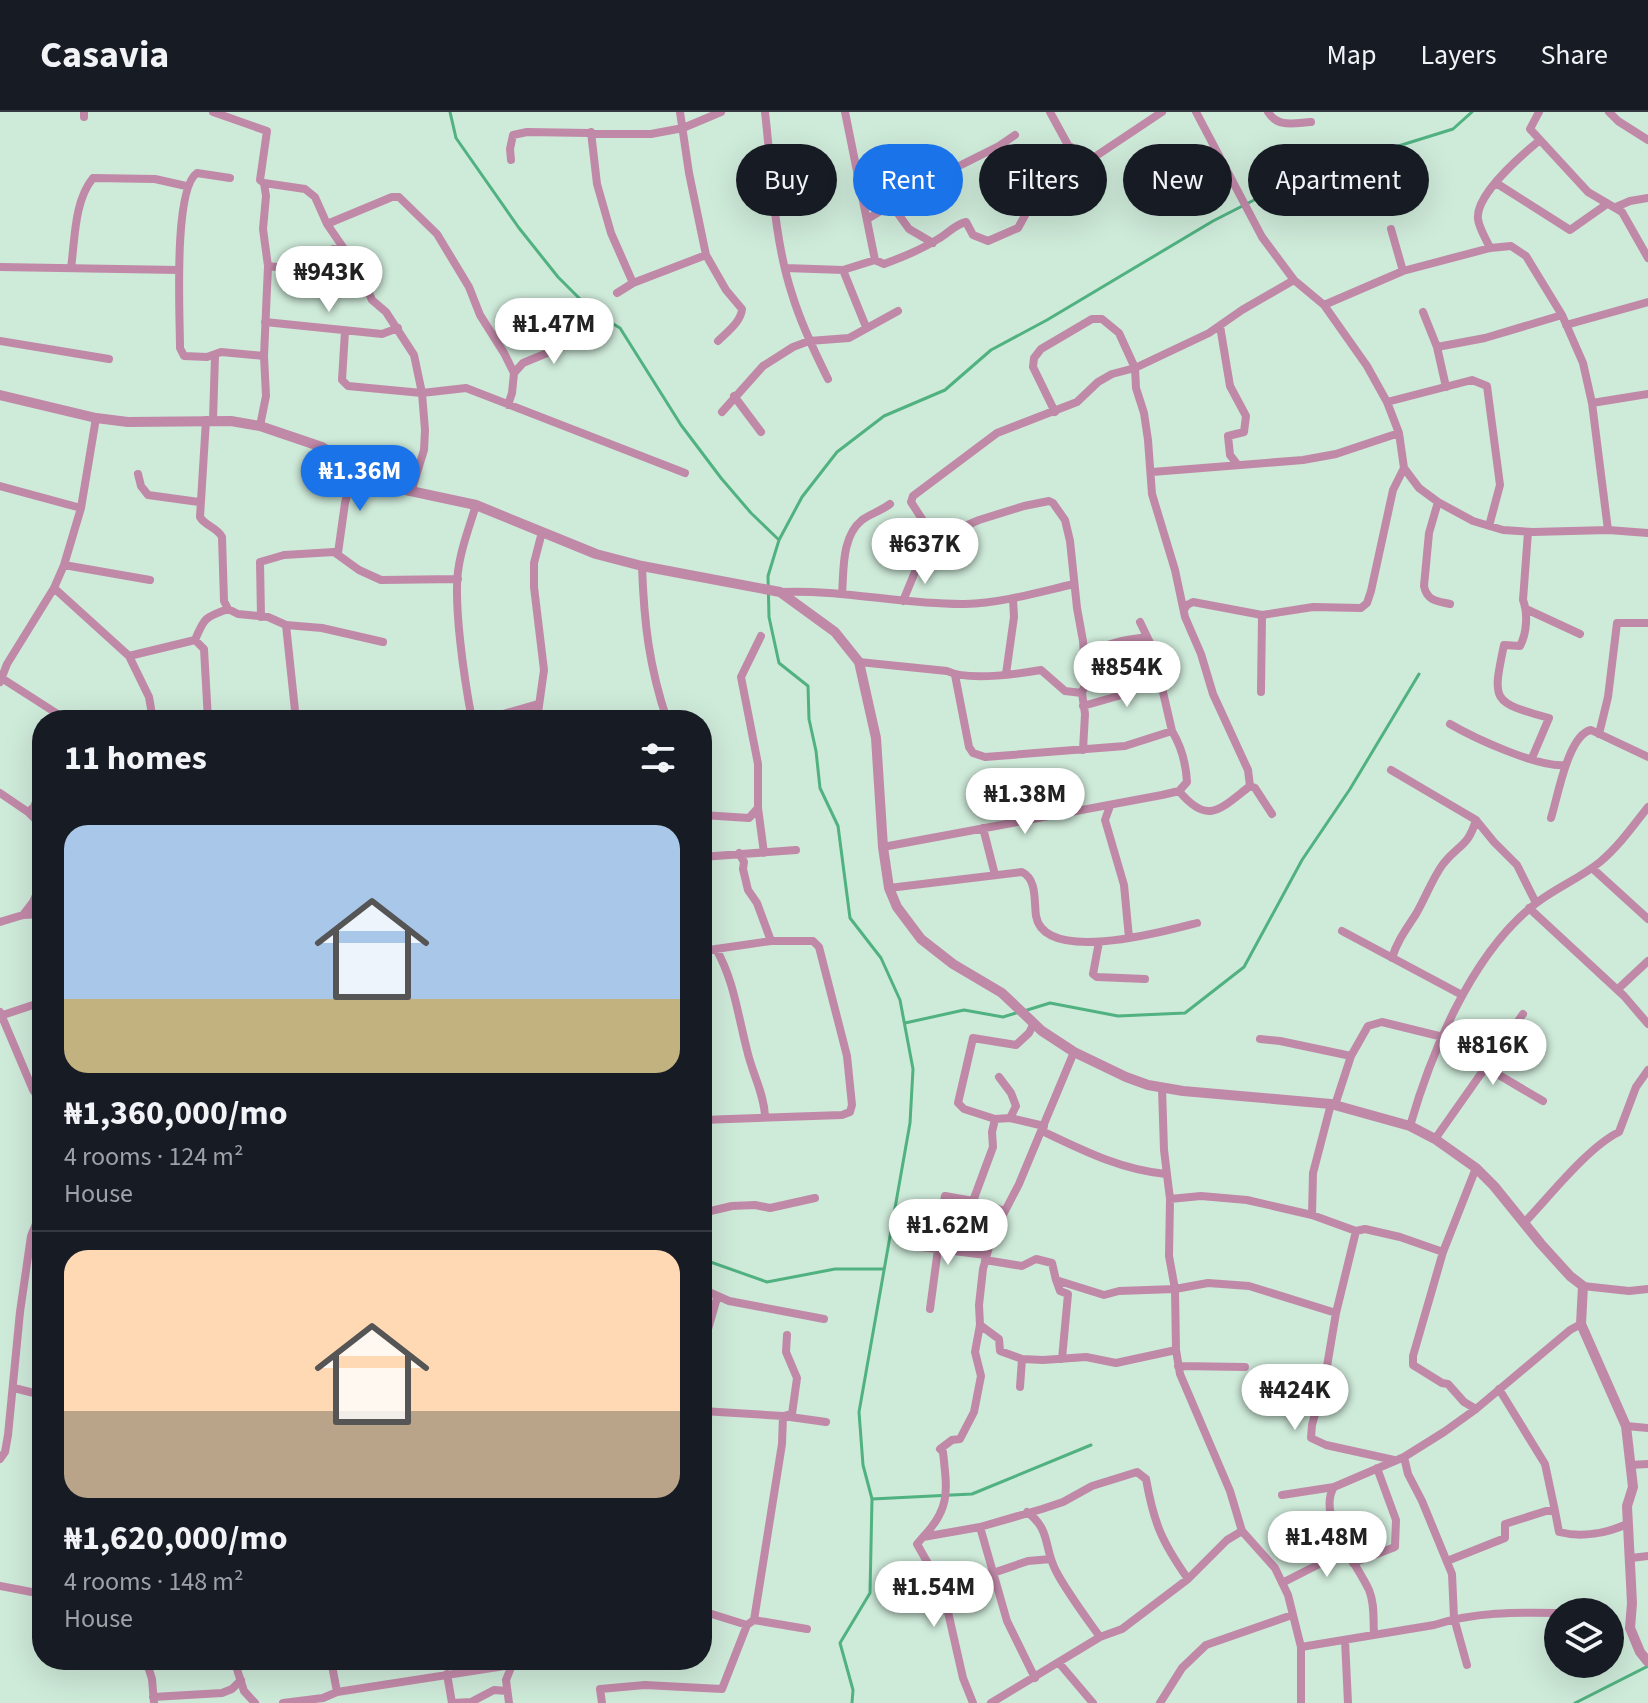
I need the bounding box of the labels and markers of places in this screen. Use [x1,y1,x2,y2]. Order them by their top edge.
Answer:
pin: ₦943K [273,246,385,314]
pin: ₦1.47M [489,298,619,366]
pin: ₦1.36M [295,445,425,513]
pin: ₦637K [869,518,981,586]
pin: ₦854K [1071,641,1183,709]
pin: ₦1.38M [960,768,1090,836]
pin: ₦816K [1437,1019,1549,1087]
pin: ₦1.62M [883,1199,1013,1267]
pin: ₦424K [1239,1364,1351,1432]
pin: ₦1.48M [1262,1511,1392,1579]
pin: ₦1.54M [869,1561,999,1629]

